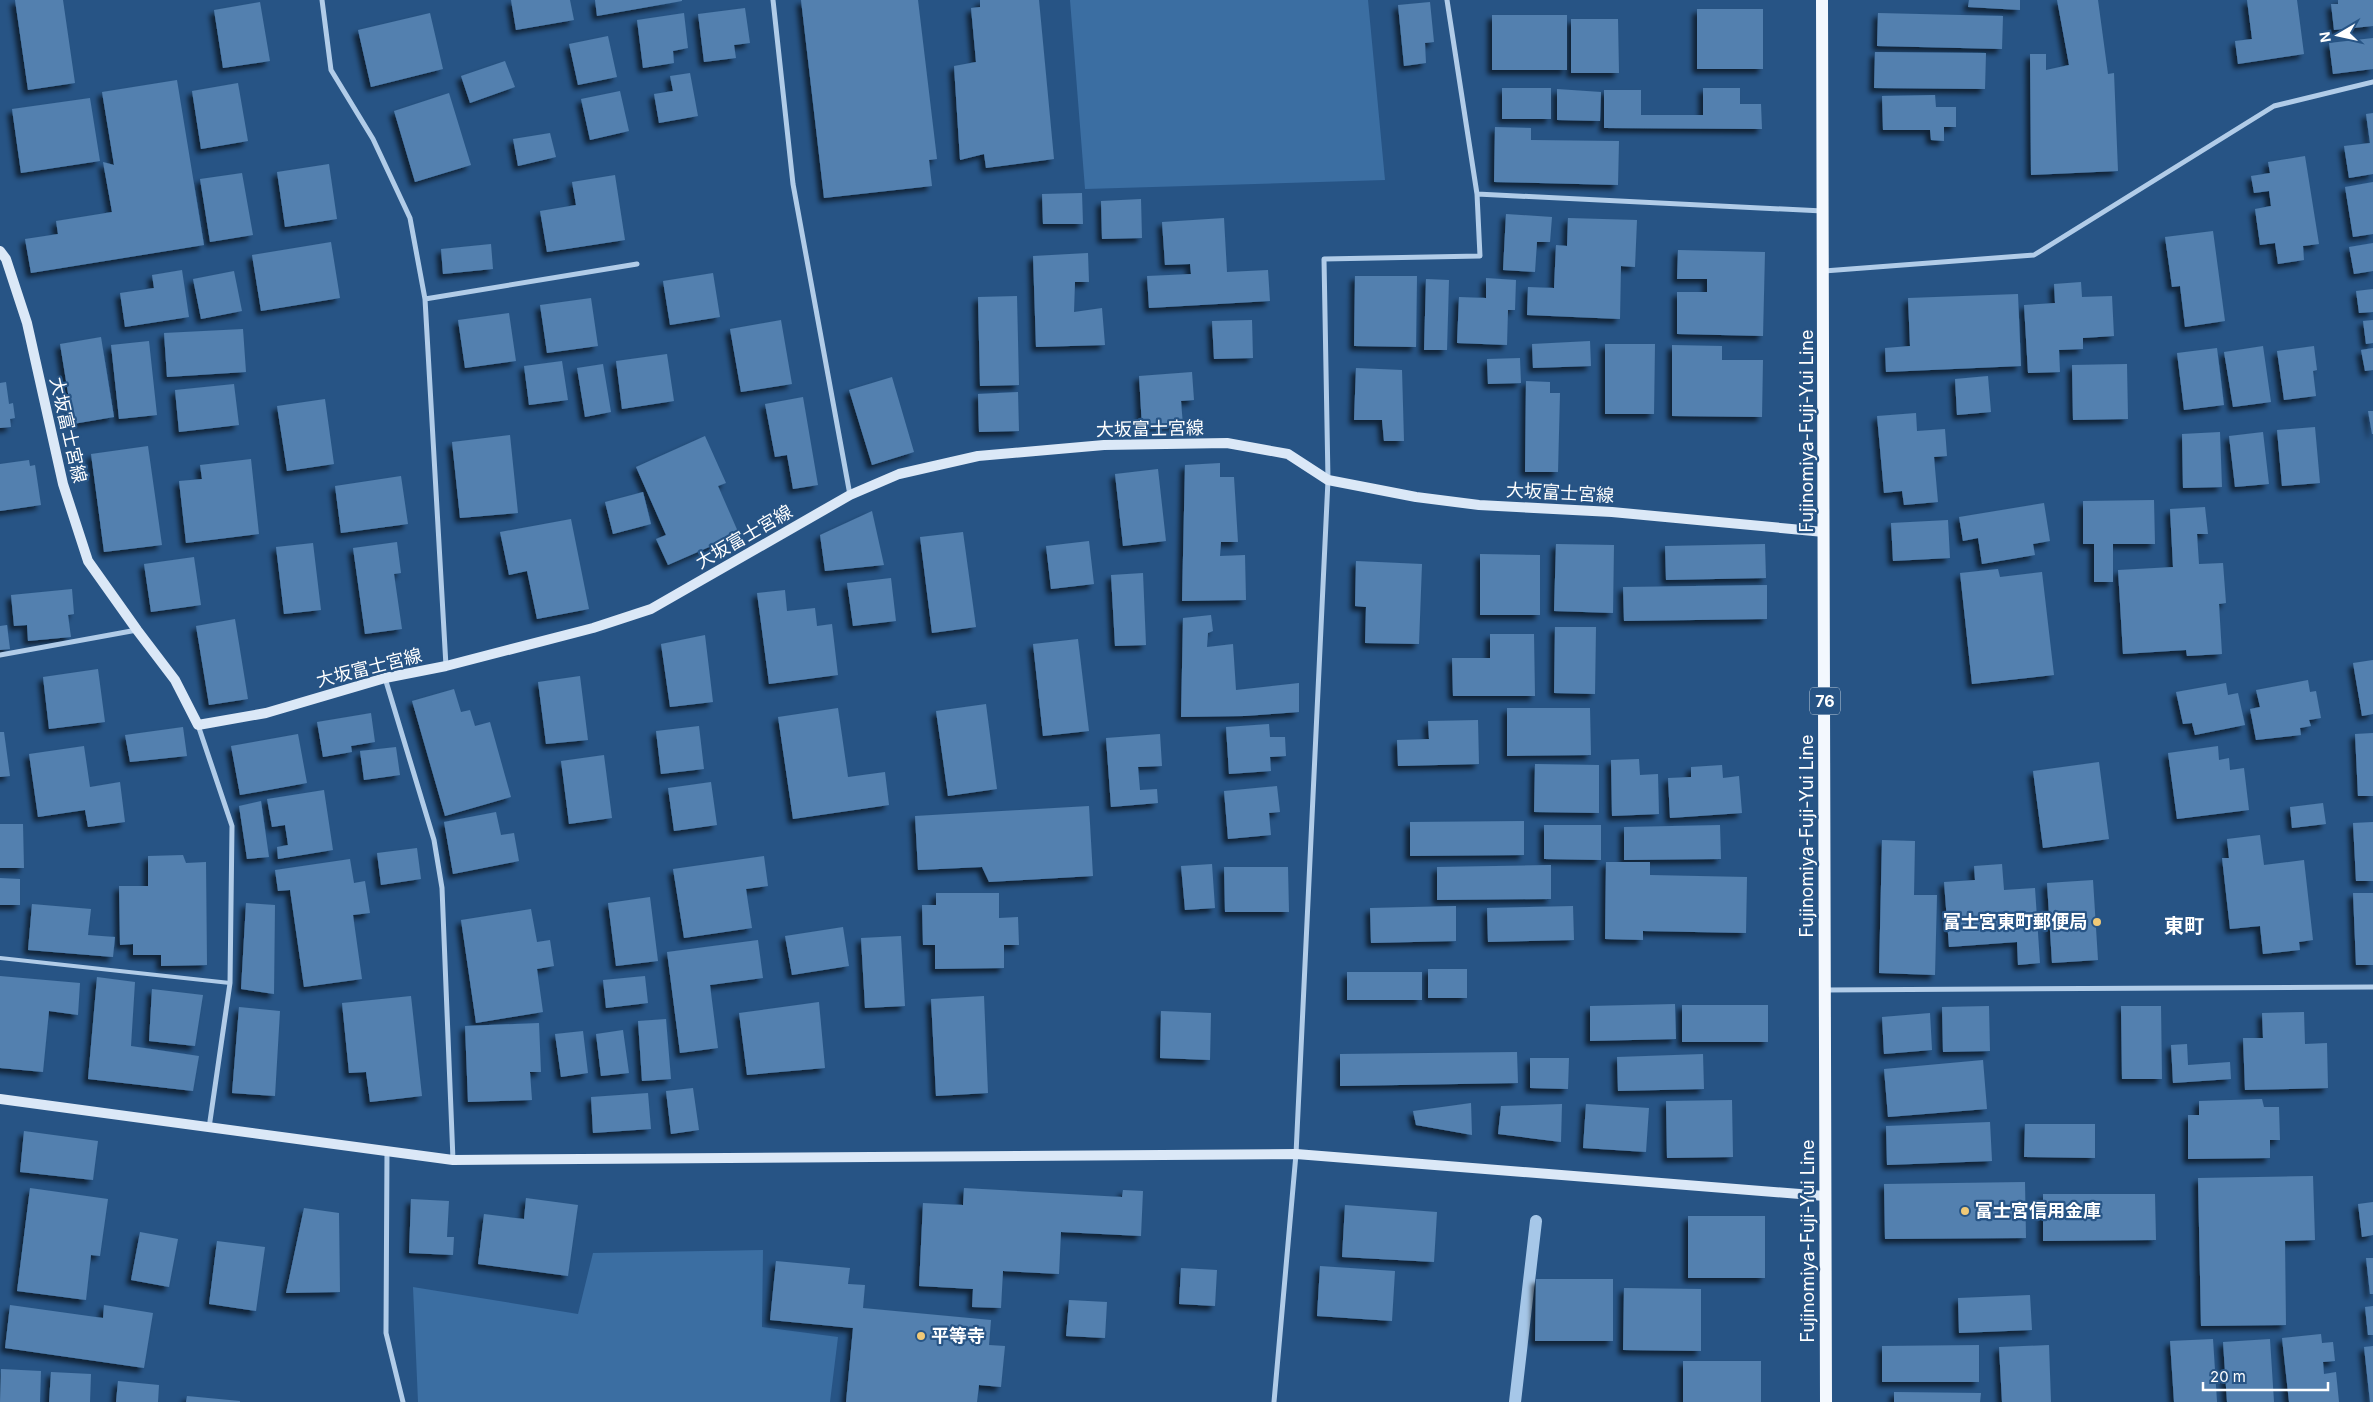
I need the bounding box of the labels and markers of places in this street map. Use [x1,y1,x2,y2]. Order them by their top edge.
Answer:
place label: 富士宮東町郵便局 [1943,911,2087,932]
marker: 富士宮東町郵便局 [2091,916,2103,928]
place label: 富士宮信用金庫 [1975,1200,2101,1221]
marker: 富士宮信用金庫 [1959,1205,1971,1217]
place label: 平等寺 [931,1325,985,1346]
marker: 平等寺 [915,1330,927,1342]

